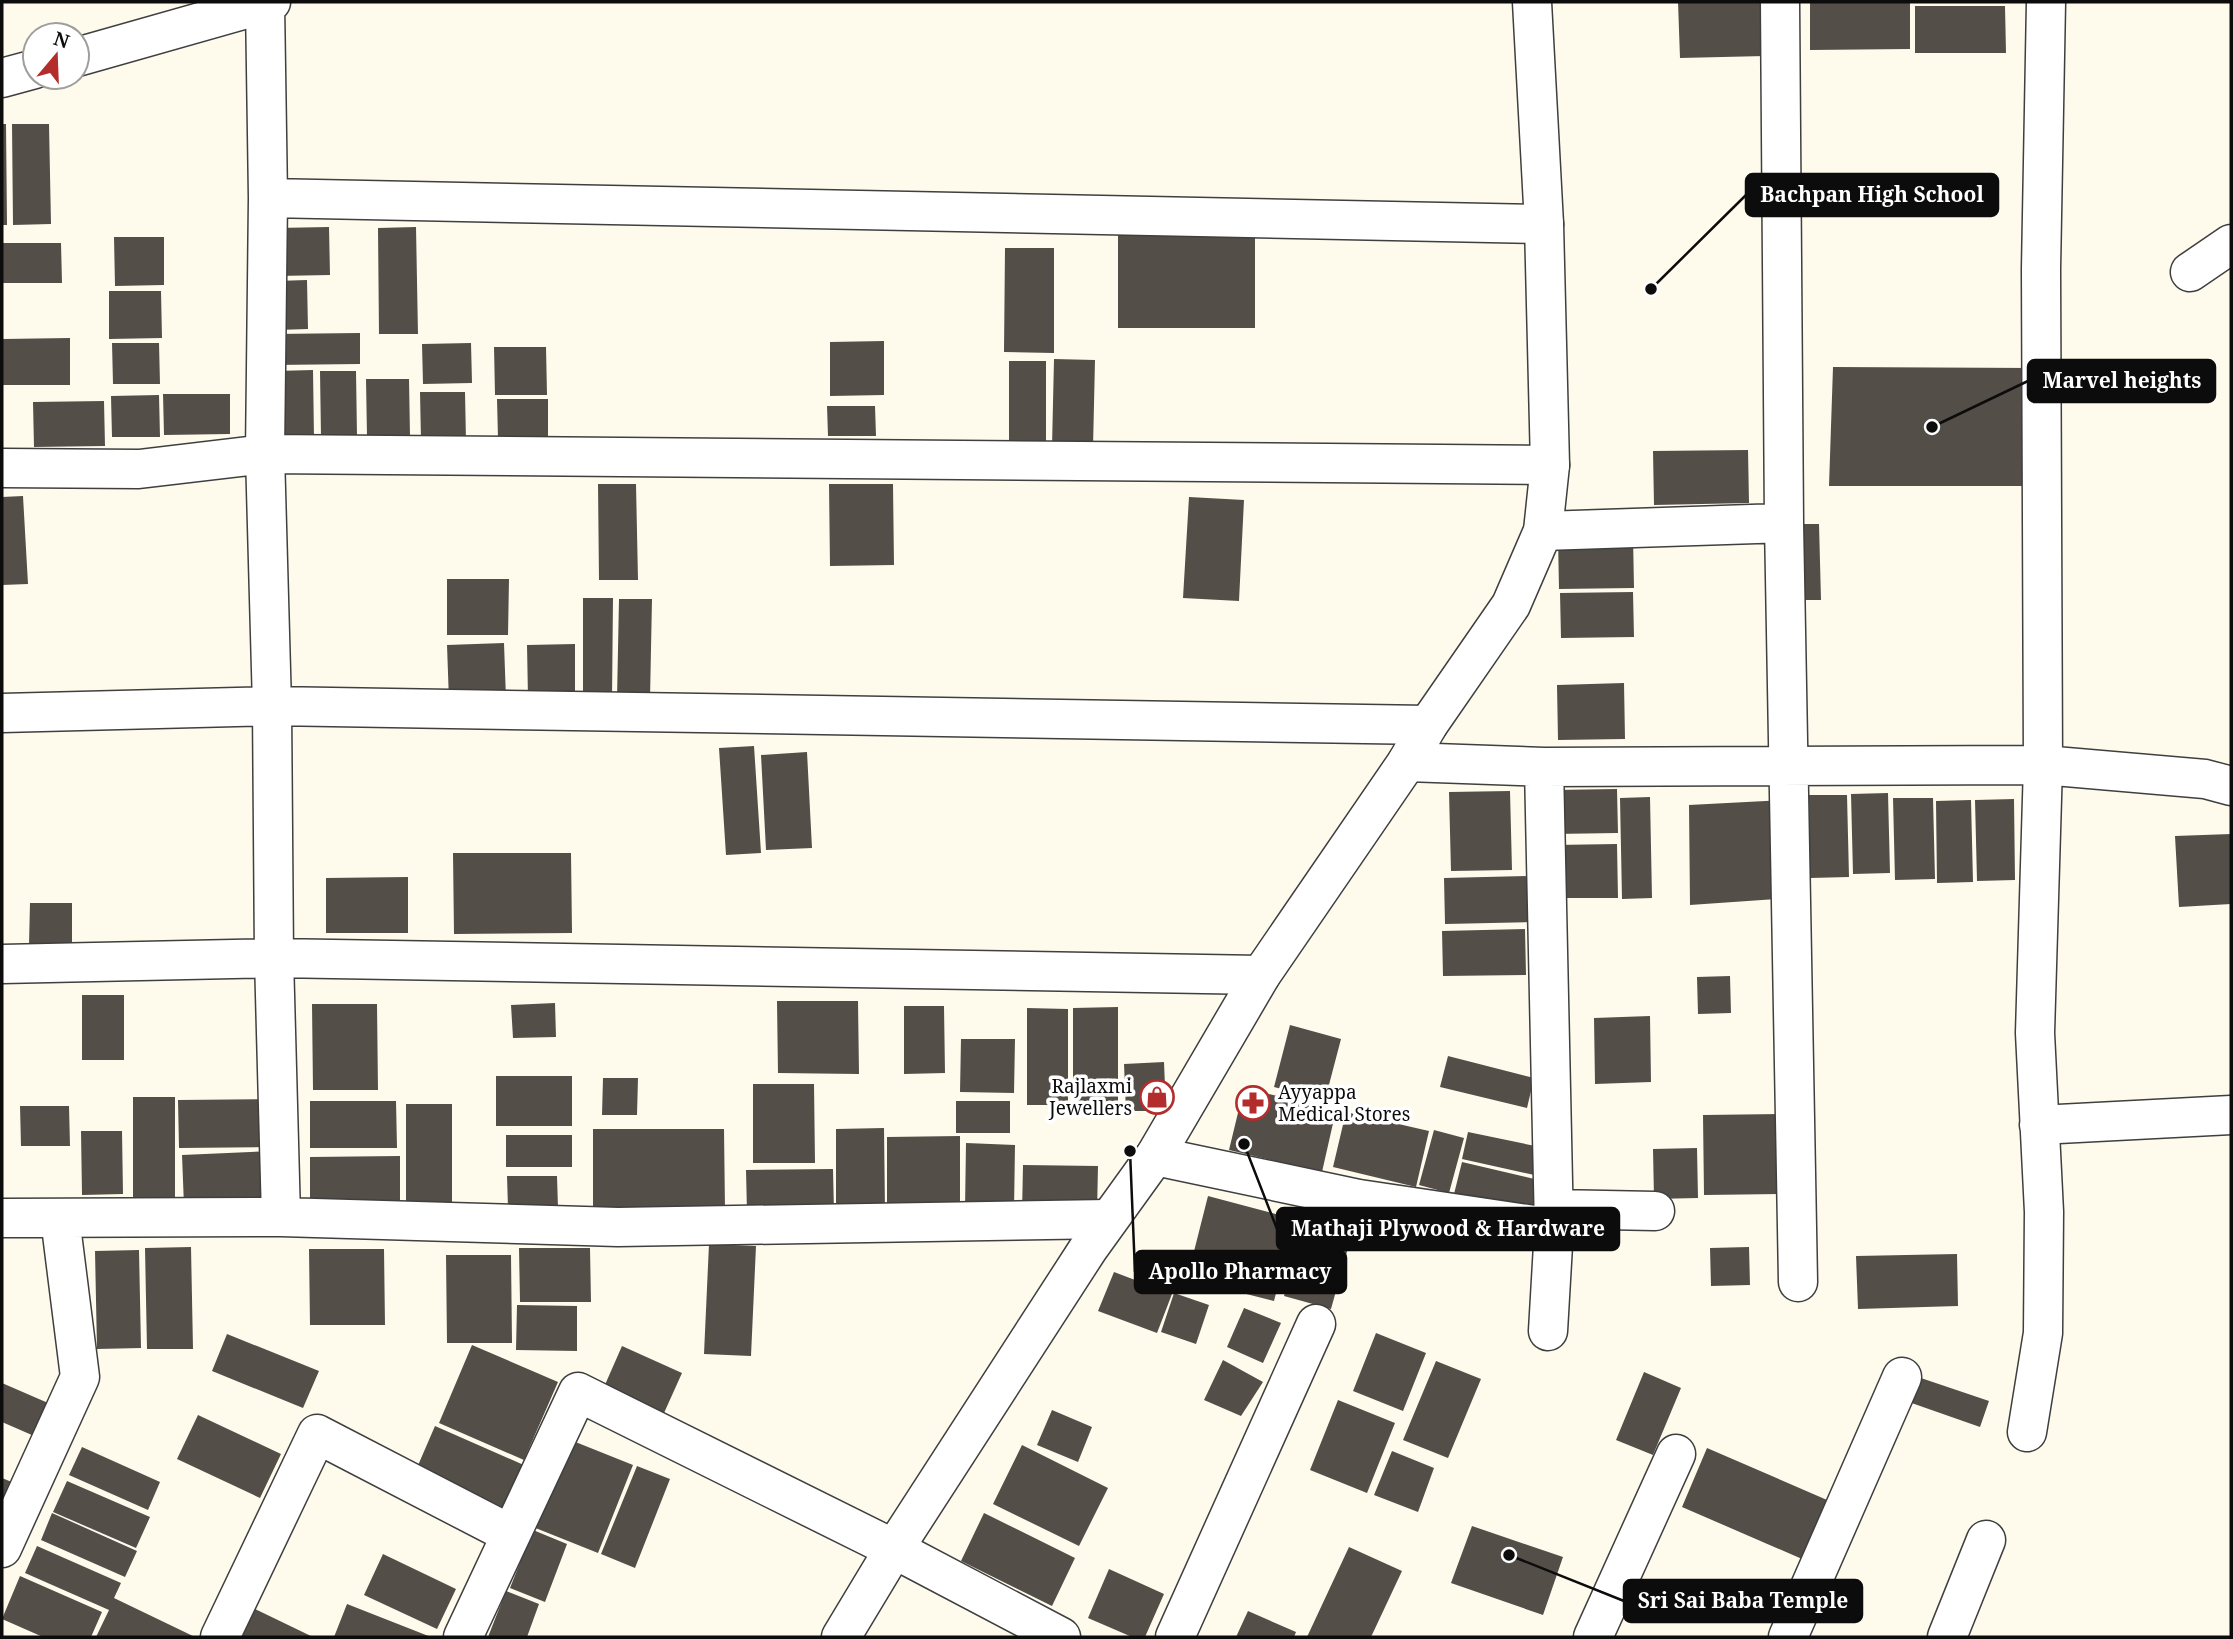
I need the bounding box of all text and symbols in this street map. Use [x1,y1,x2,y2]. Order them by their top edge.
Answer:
north arrow [21,21,91,91]
text: N [50,25,73,55]
callout: Bachpan High School [1746,174,1998,216]
text: Bachpan High School [1760,180,1984,208]
callout: Marvel heights [2028,360,2215,402]
text: Marvel heights [2043,366,2201,394]
place label: Rajlaxmi Jewellers [1048,1073,1132,1121]
shop icon: Rajlaxmi Jewellers [1138,1078,1176,1116]
place label: Ayyappa Medical Stores [1278,1079,1410,1127]
pharmacy icon: Ayyappa Medical Stores [1234,1084,1272,1122]
callout: Mathaji Plywood & Hardware [1277,1208,1619,1250]
text: Mathaji Plywood & Hardware [1291,1214,1605,1242]
callout: Apollo Pharmacy [1135,1251,1346,1293]
text: Apollo Pharmacy [1149,1257,1332,1285]
callout: Sri Sai Baba Temple [1624,1580,1862,1622]
text: Sri Sai Baba Temple [1638,1586,1848,1614]

